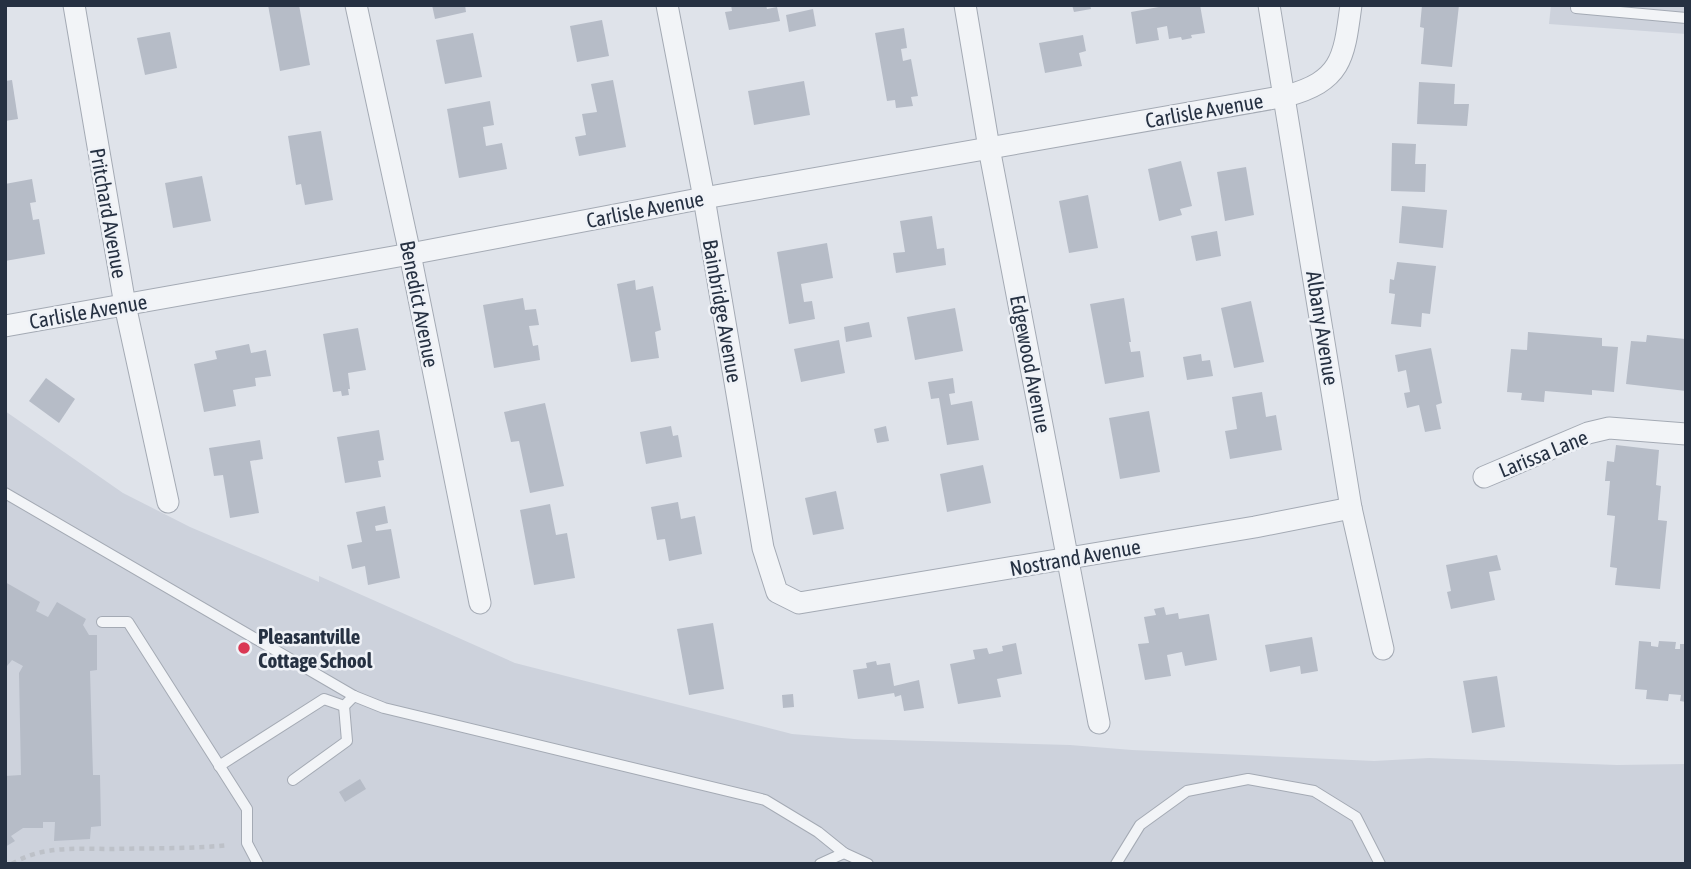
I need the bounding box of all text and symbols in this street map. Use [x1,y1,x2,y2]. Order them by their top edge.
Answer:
street label: Carlisle Avenue [1143,88,1265,132]
street label: Pritchard Avenue [86,146,132,280]
street label: Carlisle Avenue [584,186,706,232]
street label: Bainbridge Avenue [699,238,747,384]
street label: Benedict Avenue [396,239,444,369]
street label: Albany Avenue [1302,269,1344,387]
street label: Carlisle Avenue [27,289,149,333]
street label: Edgewood Avenue [1006,293,1056,435]
street label: Larissa Lane [1495,424,1591,482]
street label: Nostrand Avenue [1008,534,1142,580]
place label: Pleasantville Cottage School [258,624,373,672]
marker: Pleasantville Cottage School [236,640,252,656]

